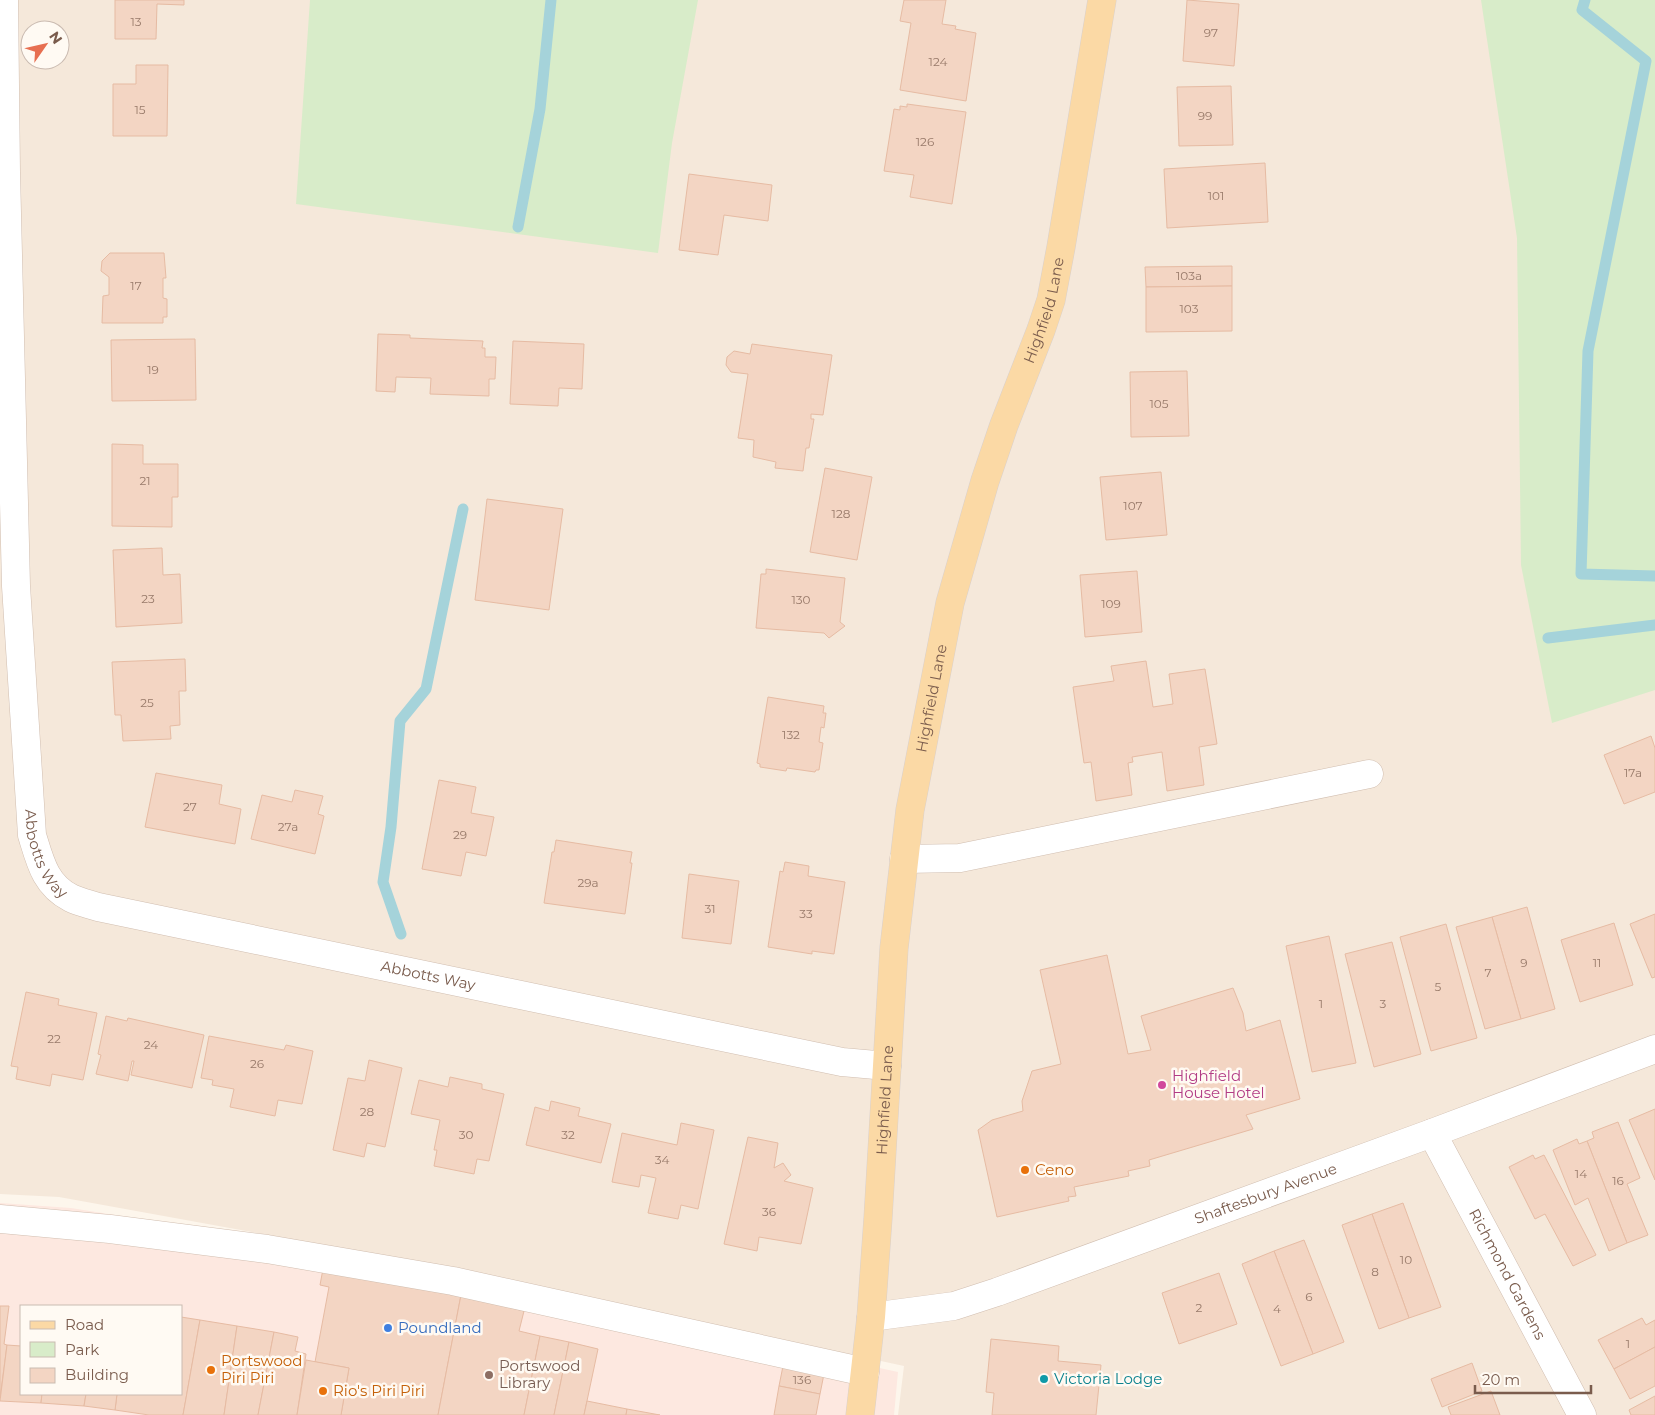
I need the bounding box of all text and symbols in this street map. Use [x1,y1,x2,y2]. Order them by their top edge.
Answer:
house number: 13 [130,14,142,29]
north arrow [20,20,70,70]
house number: 97 [1204,25,1218,40]
text: N [45,28,66,47]
house number: 124 [929,54,947,69]
house number: 15 [134,102,146,117]
house number: 99 [1198,108,1212,123]
house number: 126 [916,134,934,149]
house number: 101 [1208,188,1224,203]
street label: Highfield Lane [1019,256,1068,366]
house number: 103a [1176,268,1202,283]
house number: 17 [130,278,142,293]
house number: 103 [1180,301,1199,316]
house number: 19 [147,362,159,377]
house number: 105 [1149,396,1169,411]
house number: 21 [139,473,151,488]
house number: 107 [1123,498,1143,513]
house number: 128 [832,506,851,521]
house number: 23 [141,591,155,606]
house number: 130 [791,592,811,607]
house number: 109 [1101,596,1121,611]
street label: Highfield Lane [911,642,951,754]
house number: 25 [140,695,154,710]
house number: 132 [782,727,800,742]
house number: 17a [1624,765,1642,780]
house number: 27 [183,799,197,814]
street label: Abbotts Way [21,809,72,903]
house number: 27a [278,819,298,834]
house number: 29 [453,827,467,842]
house number: 29a [577,875,599,890]
house number: 31 [704,901,716,916]
house number: 33 [799,906,813,921]
house number: 9 [1520,955,1528,970]
house number: 11 [1593,955,1601,970]
street label: Abbotts Way [379,956,478,995]
house number: 7 [1484,965,1492,980]
house number: 5 [1435,979,1442,994]
house number: 1 [1319,996,1323,1011]
house number: 3 [1380,996,1387,1011]
house number: 22 [47,1031,61,1046]
house number: 24 [144,1037,158,1052]
street label: Highfield Lane [872,1045,897,1155]
house number: 26 [250,1056,264,1071]
place label: Highfield House Hotel [1172,1066,1265,1102]
marker: Highfield House Hotel [1156,1079,1168,1091]
house number: 28 [360,1104,375,1119]
house number: 30 [459,1127,473,1142]
house number: 32 [561,1127,575,1142]
house number: 34 [655,1152,669,1167]
street label: Shaftesbury Avenue [1192,1159,1339,1228]
place label: Ceno [1035,1160,1074,1179]
marker: Ceno [1019,1164,1031,1176]
house number: 14 [1575,1166,1587,1181]
house number: 16 [1612,1173,1624,1188]
house number: 36 [762,1204,776,1219]
street label: Richmond Gardens [1465,1205,1550,1343]
house number: 10 [1400,1252,1412,1267]
house number: 8 [1371,1264,1379,1279]
house number: 6 [1305,1289,1313,1304]
house number: 2 [1196,1300,1203,1315]
house number: 4 [1273,1301,1281,1316]
legend [20,1305,182,1395]
text: Road [65,1315,104,1334]
place label: Poundland [398,1318,482,1337]
marker: Poundland [382,1322,394,1334]
house number: 1 [1626,1336,1630,1351]
text: Park [65,1340,99,1359]
place label: Portswood Piri Piri [221,1351,302,1387]
place label: Portswood Library [499,1356,580,1392]
scale bar [1475,1362,1591,1394]
marker: Portswood Piri Piri [205,1364,217,1376]
text: Building [65,1365,129,1384]
marker: Portswood Library [483,1369,495,1381]
place label: Victoria Lodge [1054,1369,1162,1388]
text: 20 m [1482,1370,1520,1389]
house number: 136 [793,1372,811,1387]
marker: Victoria Lodge [1038,1373,1050,1385]
place label: Rio's Piri Piri [333,1381,425,1400]
marker: Rio's Piri Piri [317,1385,329,1397]

